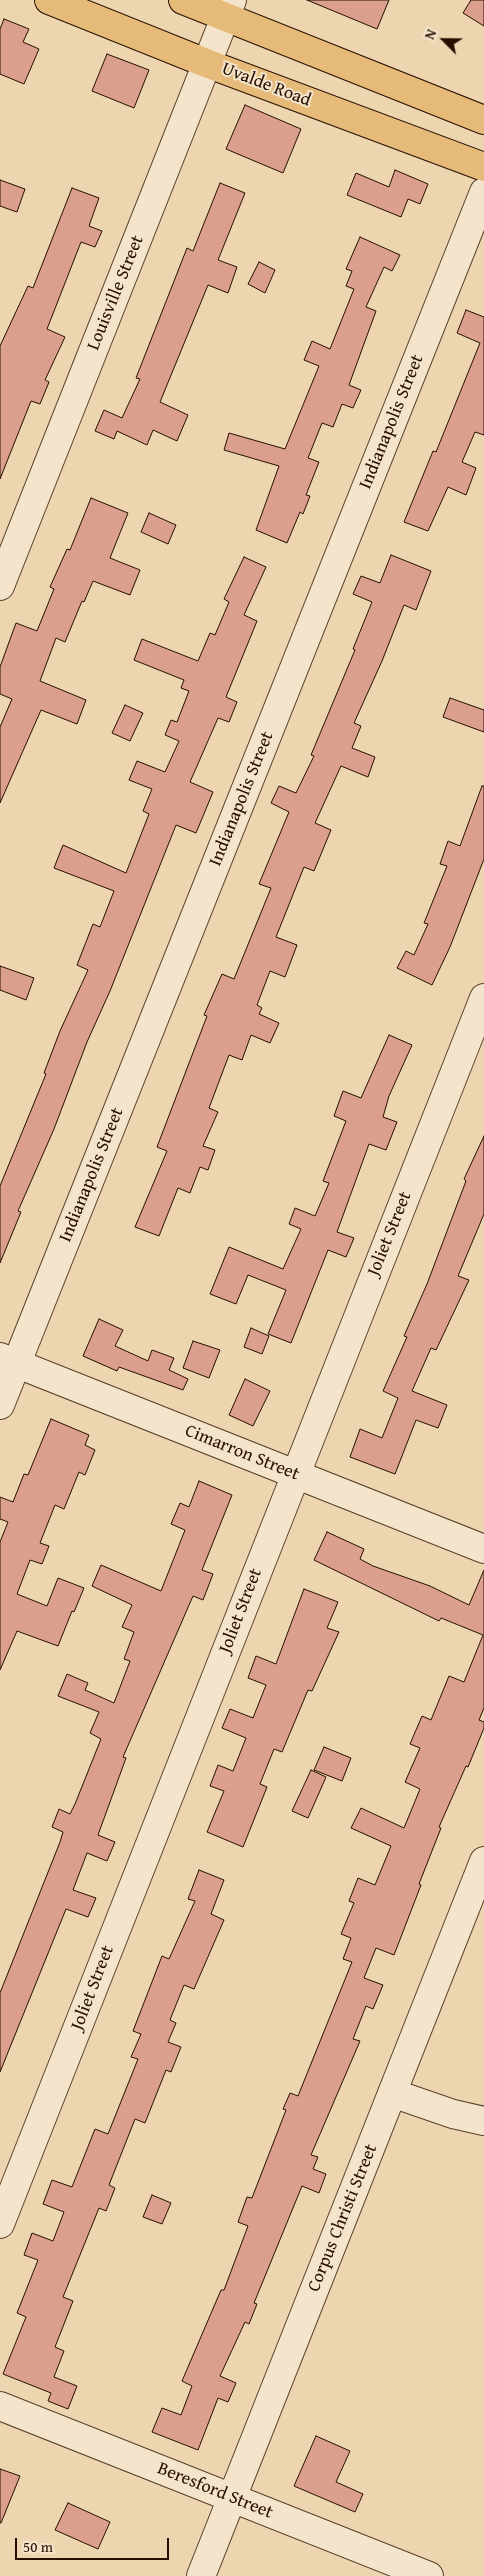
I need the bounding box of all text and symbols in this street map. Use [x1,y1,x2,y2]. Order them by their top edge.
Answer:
north arrow [419,15,469,65]
text: N [419,26,441,42]
street label: Uvalde Road [218,58,314,112]
street label: Louisville Street [83,232,149,354]
street label: Indianapolis Street [355,352,429,492]
street label: Indianapolis Street [205,729,279,869]
street label: Indianapolis Street [55,1105,129,1245]
street label: Joliet Street [363,1189,417,1279]
street label: Cimarron Street [182,1420,302,1486]
street label: Joliet Street [215,1565,267,1657]
street label: Joliet Street [67,1942,119,2034]
street label: Corpus Christi Street [304,2141,382,2295]
street label: Beresford Street [154,2458,276,2524]
scale bar [18,2528,171,2560]
text: 50 m [23,2536,53,2557]

